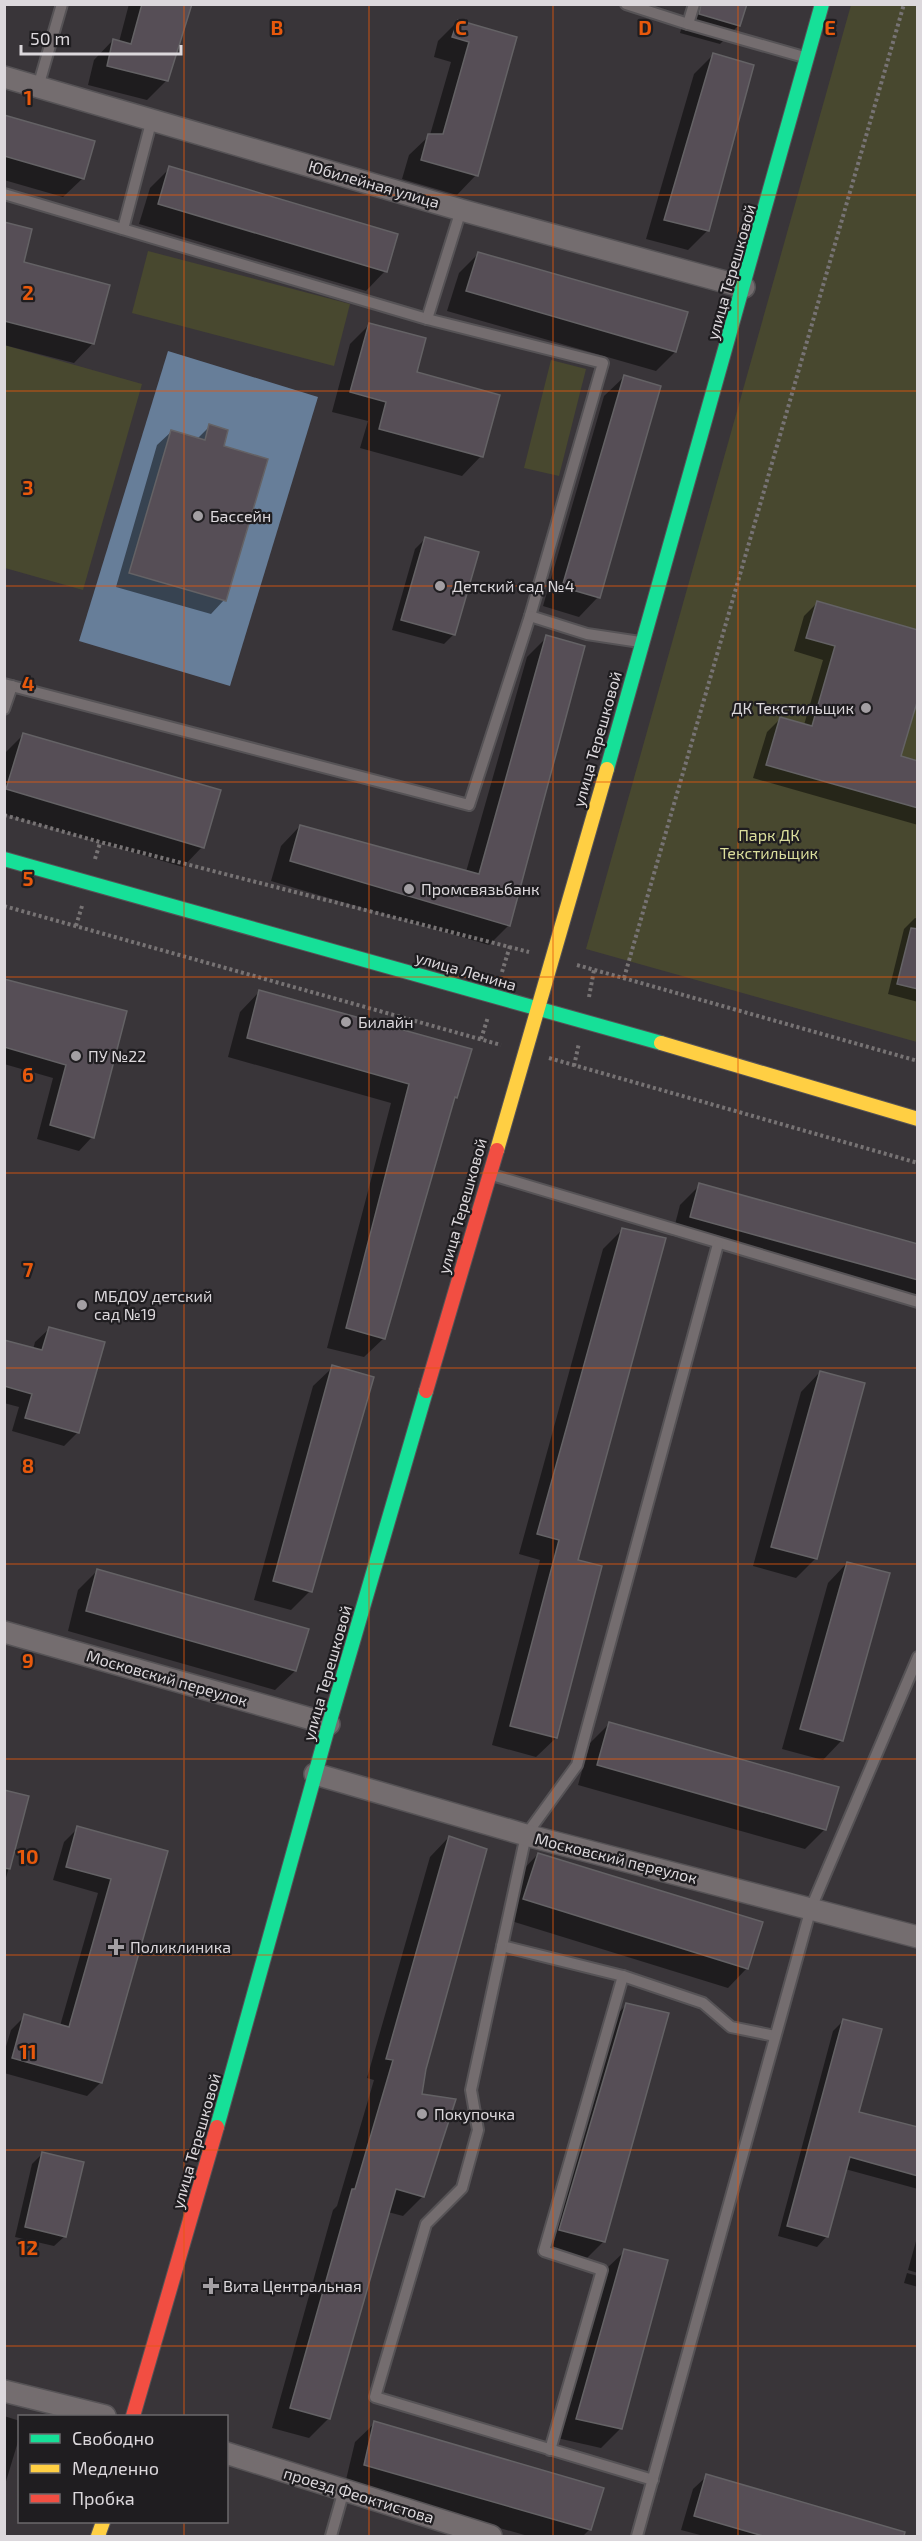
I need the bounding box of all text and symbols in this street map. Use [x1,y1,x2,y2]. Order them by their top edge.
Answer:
text: B [271,15,283,39]
text: C [455,15,467,39]
text: D [638,15,652,39]
text: E [824,15,836,39]
scale bar [21,18,182,56]
text: 50 m [30,27,70,49]
text: 1 [24,85,32,109]
street label: Юбилейная улица [306,156,442,212]
street label: улица Терешковой [702,202,760,342]
text: 2 [22,280,34,304]
text: 3 [22,475,34,499]
place label: Бассейн [210,506,271,525]
marker: Бассейн [191,509,205,523]
place label: Детский сад №4 [452,576,575,595]
marker: Детский сад №4 [433,579,447,593]
street label: улица Терешковой [568,669,626,809]
text: 4 [22,671,35,695]
place label: ДК Текстильщик [731,698,854,717]
marker: ДК Текстильщик [859,701,873,715]
park label: Парк ДК Текстильщик [720,825,819,862]
text: 5 [22,866,34,890]
place label: Промсвязьбанк [421,879,540,898]
marker: Промсвязьбанк [402,882,416,896]
street label: улица Ленина [413,947,519,995]
place label: Билайн [358,1012,414,1031]
marker: Билайн [339,1015,353,1029]
place label: ПУ №22 [88,1046,146,1065]
marker: ПУ №22 [69,1049,83,1063]
text: 6 [22,1062,34,1086]
street label: улица Терешковой [433,1136,491,1276]
text: 7 [23,1257,34,1281]
place label: МБДОУ детский сад №19 [94,1286,212,1323]
marker: МБДОУ детский сад №19 [75,1298,89,1312]
text: 8 [22,1453,34,1477]
street label: улица Терешковой [298,1603,356,1743]
street label: Московский переулок [84,1645,250,1711]
text: 9 [22,1648,34,1672]
street label: Московский переулок [533,1828,700,1888]
text: 10 [17,1844,39,1868]
place label: Поликлиника [130,1937,231,1956]
marker: Поликлиника [107,1938,125,1956]
text: 11 [19,2039,37,2063]
street label: улица Терешковой [167,2071,225,2211]
place label: Покупочка [434,2104,515,2124]
marker: Покупочка [415,2107,429,2121]
text: 12 [18,2235,38,2259]
place label: Вита Центральная [223,2276,362,2295]
marker: Вита Центральная [204,2279,218,2293]
legend [18,2415,228,2523]
text: Свободно [72,2427,154,2449]
text: Медленно [72,2457,159,2479]
street label: проезд Феоктистова [282,2463,437,2526]
text: Пробка [72,2487,135,2509]

